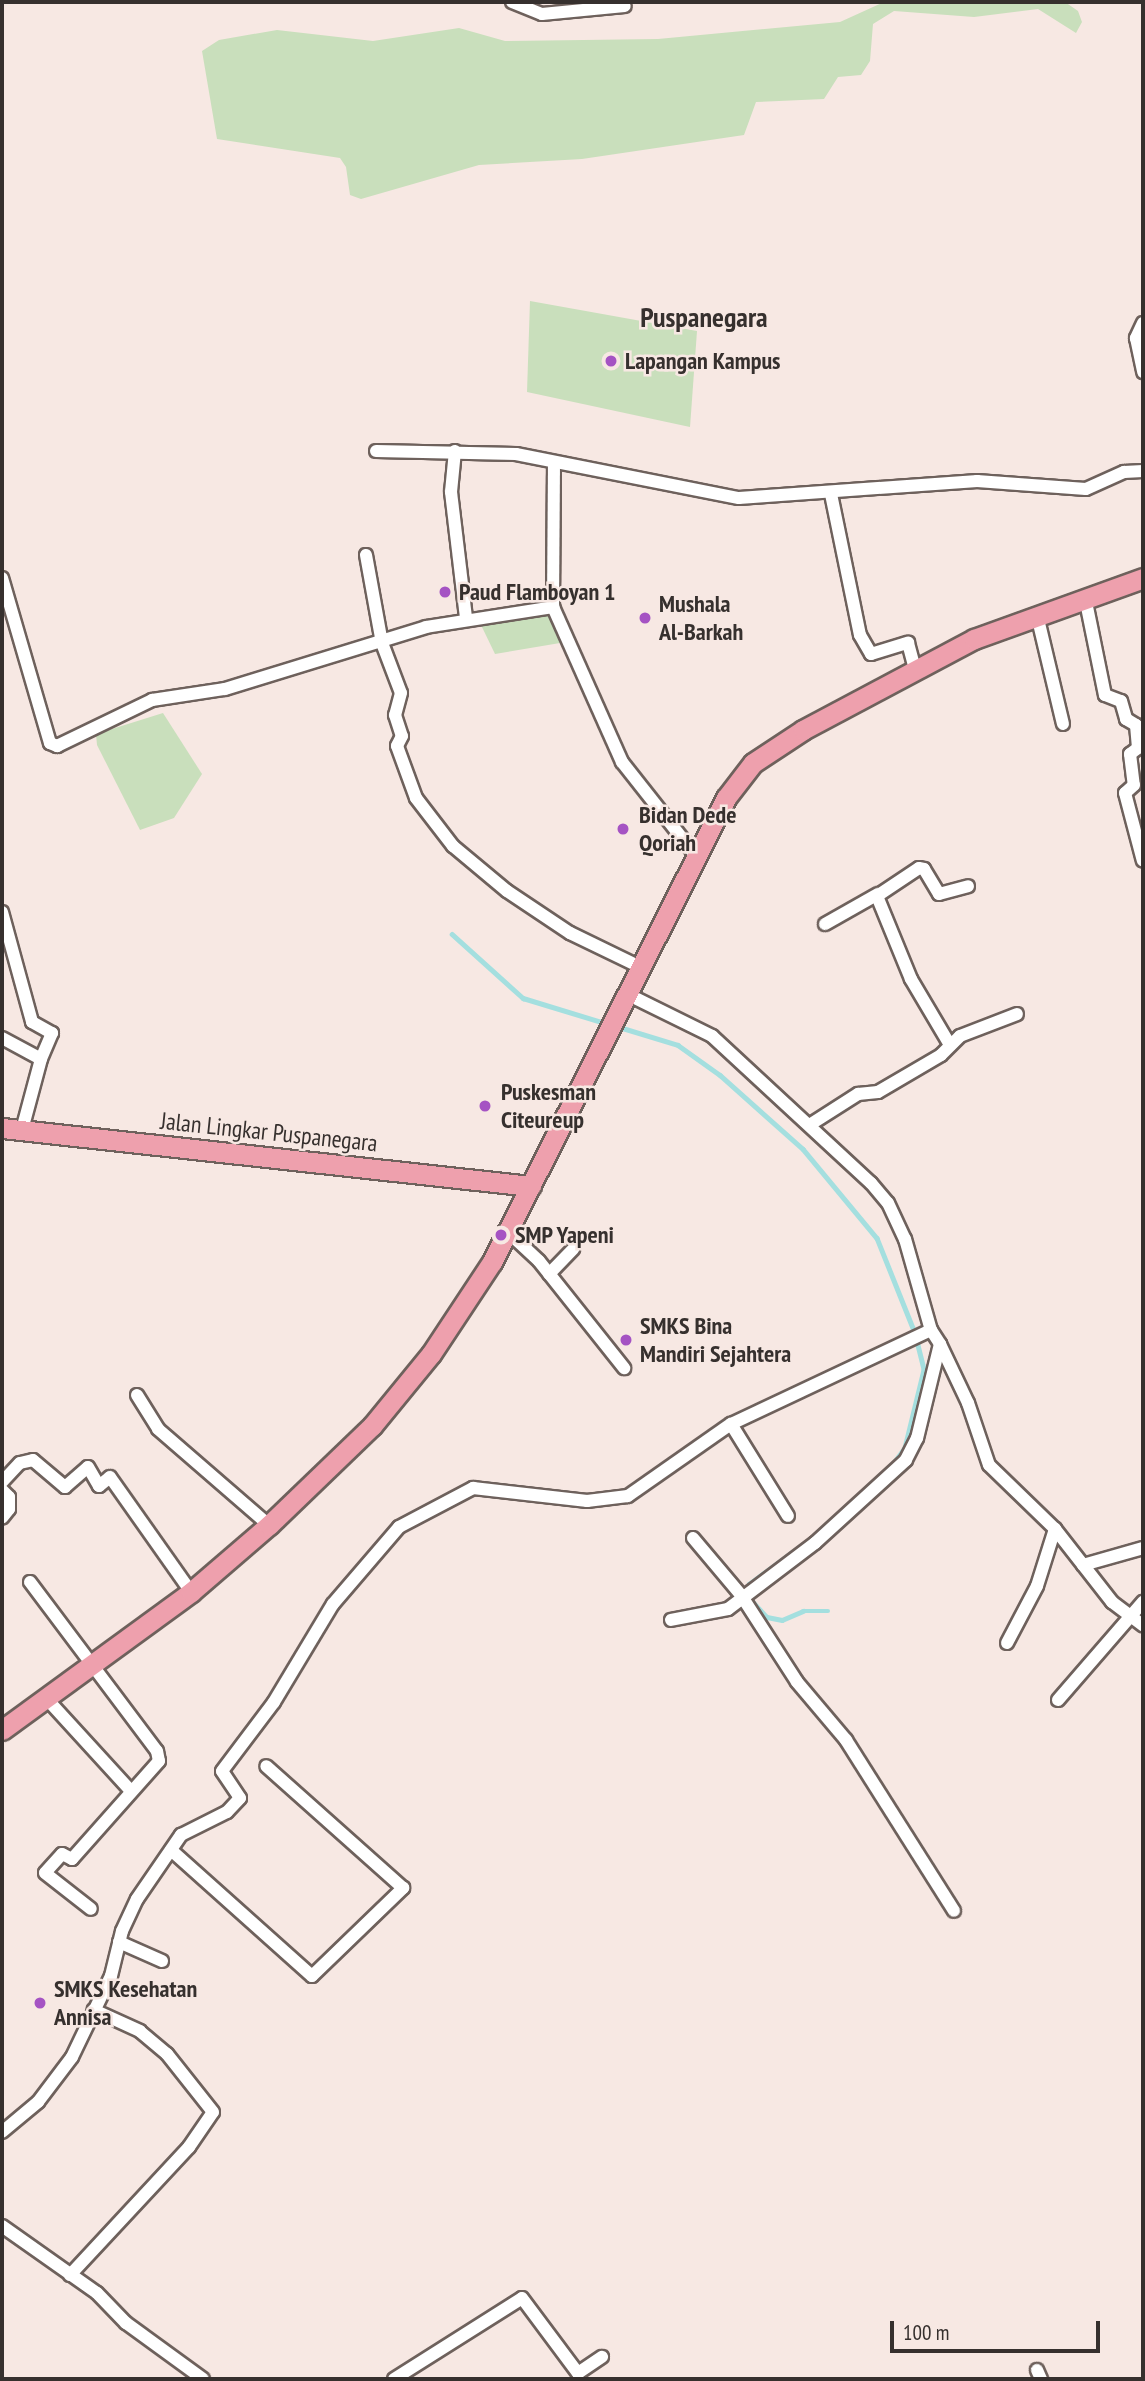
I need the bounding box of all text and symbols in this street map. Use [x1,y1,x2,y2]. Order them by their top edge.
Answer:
district label: Puspanegara [640,300,768,334]
place label: Lapangan Kampus [625,347,781,375]
marker: Lapangan Kampus [603,353,619,369]
place label: Paud Flamboyan 1 [459,578,616,606]
marker: Paud Flamboyan 1 [437,584,453,600]
place label: Mushala Al-Barkah [659,590,743,646]
marker: Mushala Al-Barkah [637,610,653,626]
place label: Bidan Dede Qoriah [639,801,737,857]
marker: Bidan Dede Qoriah [613,819,633,839]
place label: Puskesman Citeureup [501,1078,596,1134]
marker: Puskesman Citeureup [475,1096,495,1116]
street label: Jalan Lingkar Puspanegara [159,1106,379,1158]
place label: SMP Yapeni [515,1221,615,1249]
marker: SMP Yapeni [493,1227,509,1243]
place label: SMKS Bina Mandiri Sejahtera [640,1312,791,1368]
marker: SMKS Bina Mandiri Sejahtera [618,1332,634,1348]
place label: SMKS Kesehatan Annisa [54,1975,197,2031]
marker: SMKS Kesehatan Annisa [32,1995,48,2011]
scale bar [893,2308,1103,2352]
text: 100 m [903,2319,949,2346]

